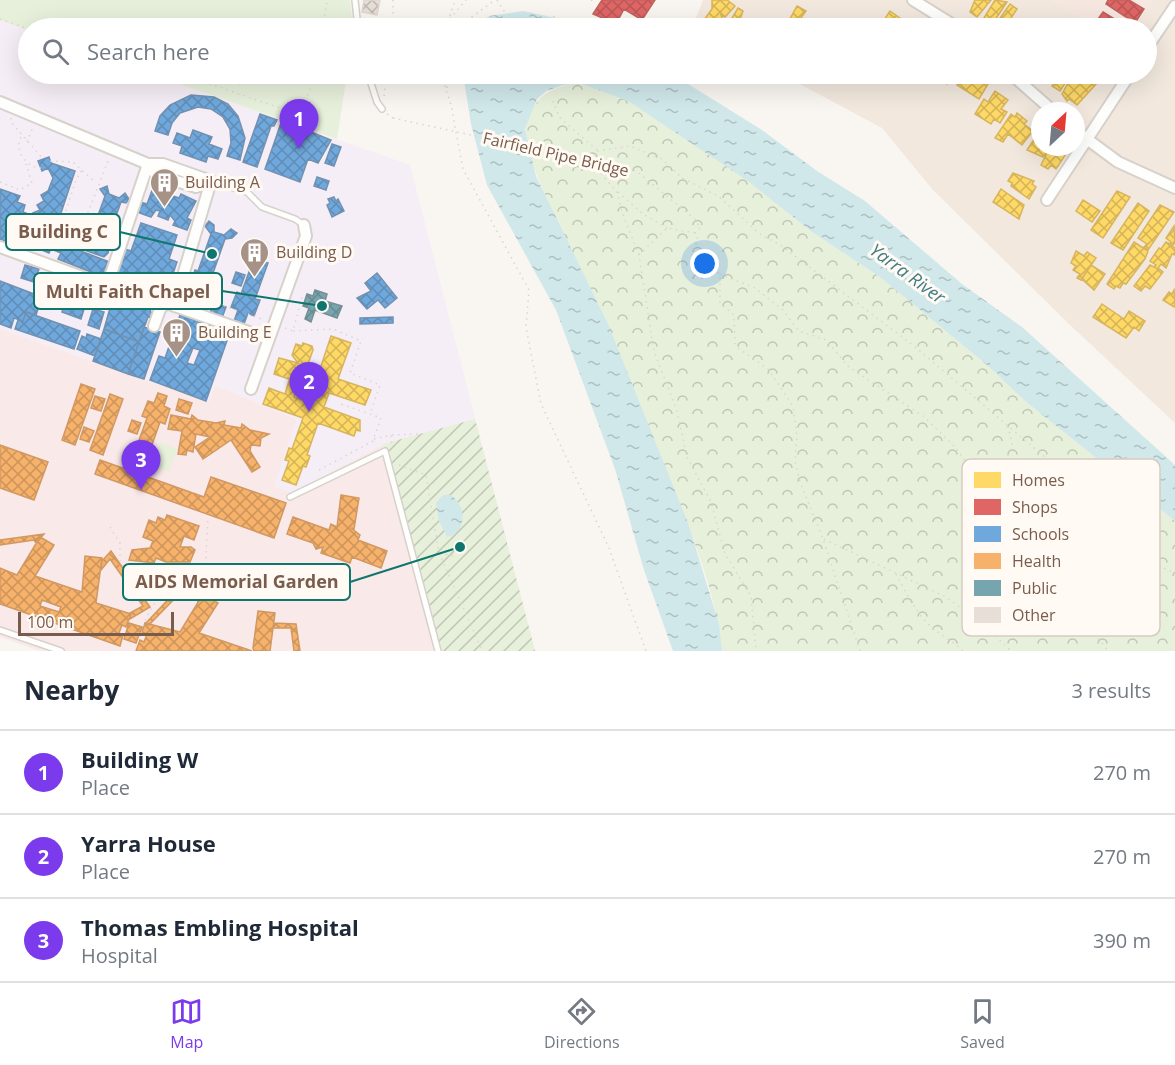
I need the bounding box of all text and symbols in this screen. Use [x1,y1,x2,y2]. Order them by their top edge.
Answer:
search box [18,18,1157,84]
icon: search [39,35,72,68]
text: Search here [87,36,210,66]
pin: 1 [280,100,318,149]
north arrow [1031,102,1085,156]
street label: Fairfield Pipe Bridge [481,127,631,181]
building icon: Building A [148,166,180,208]
place label: Building A [185,171,261,193]
callout: Building C [6,214,120,250]
text: Building C [18,219,108,243]
building icon: Building D [239,236,271,278]
water label: Yarra River [866,238,951,309]
place label: Building D [276,241,352,263]
your location [690,249,719,278]
callout: Multi Faith Chapel [34,273,222,309]
text: Multi Faith Chapel [46,279,210,303]
building icon: Building E [161,316,193,358]
place label: Building E [198,321,272,343]
pin: 2 [290,362,328,412]
pin: 3 [122,440,160,490]
legend [962,459,1160,636]
text: Homes [1012,469,1065,491]
text: Shops [1012,496,1058,518]
text: Schools [1012,523,1069,545]
text: Health [1012,550,1061,572]
callout: AIDS Memorial Garden [123,564,350,600]
text: AIDS Memorial Garden [135,569,339,593]
text: Public [1012,577,1057,599]
text: Other [1012,604,1056,626]
scale bar [18,609,174,636]
text: 100 m [27,611,73,633]
text: Nearby [24,672,119,708]
text: 3 results [1071,677,1151,704]
text: Building W [81,744,198,774]
text: 1 [38,759,49,786]
text: 270 m [1093,759,1151,786]
text: Place [81,774,130,801]
text: Yarra House [81,828,216,858]
text: 2 [38,843,49,870]
text: 270 m [1093,843,1151,870]
text: Place [81,858,130,885]
text: Thomas Embling Hospital [81,912,359,942]
text: 3 [38,927,49,954]
text: 390 m [1093,927,1151,954]
text: Hospital [81,942,158,969]
tab: Map [170,995,203,1053]
tab: Directions [544,995,620,1053]
tab: Saved [960,995,1005,1053]

